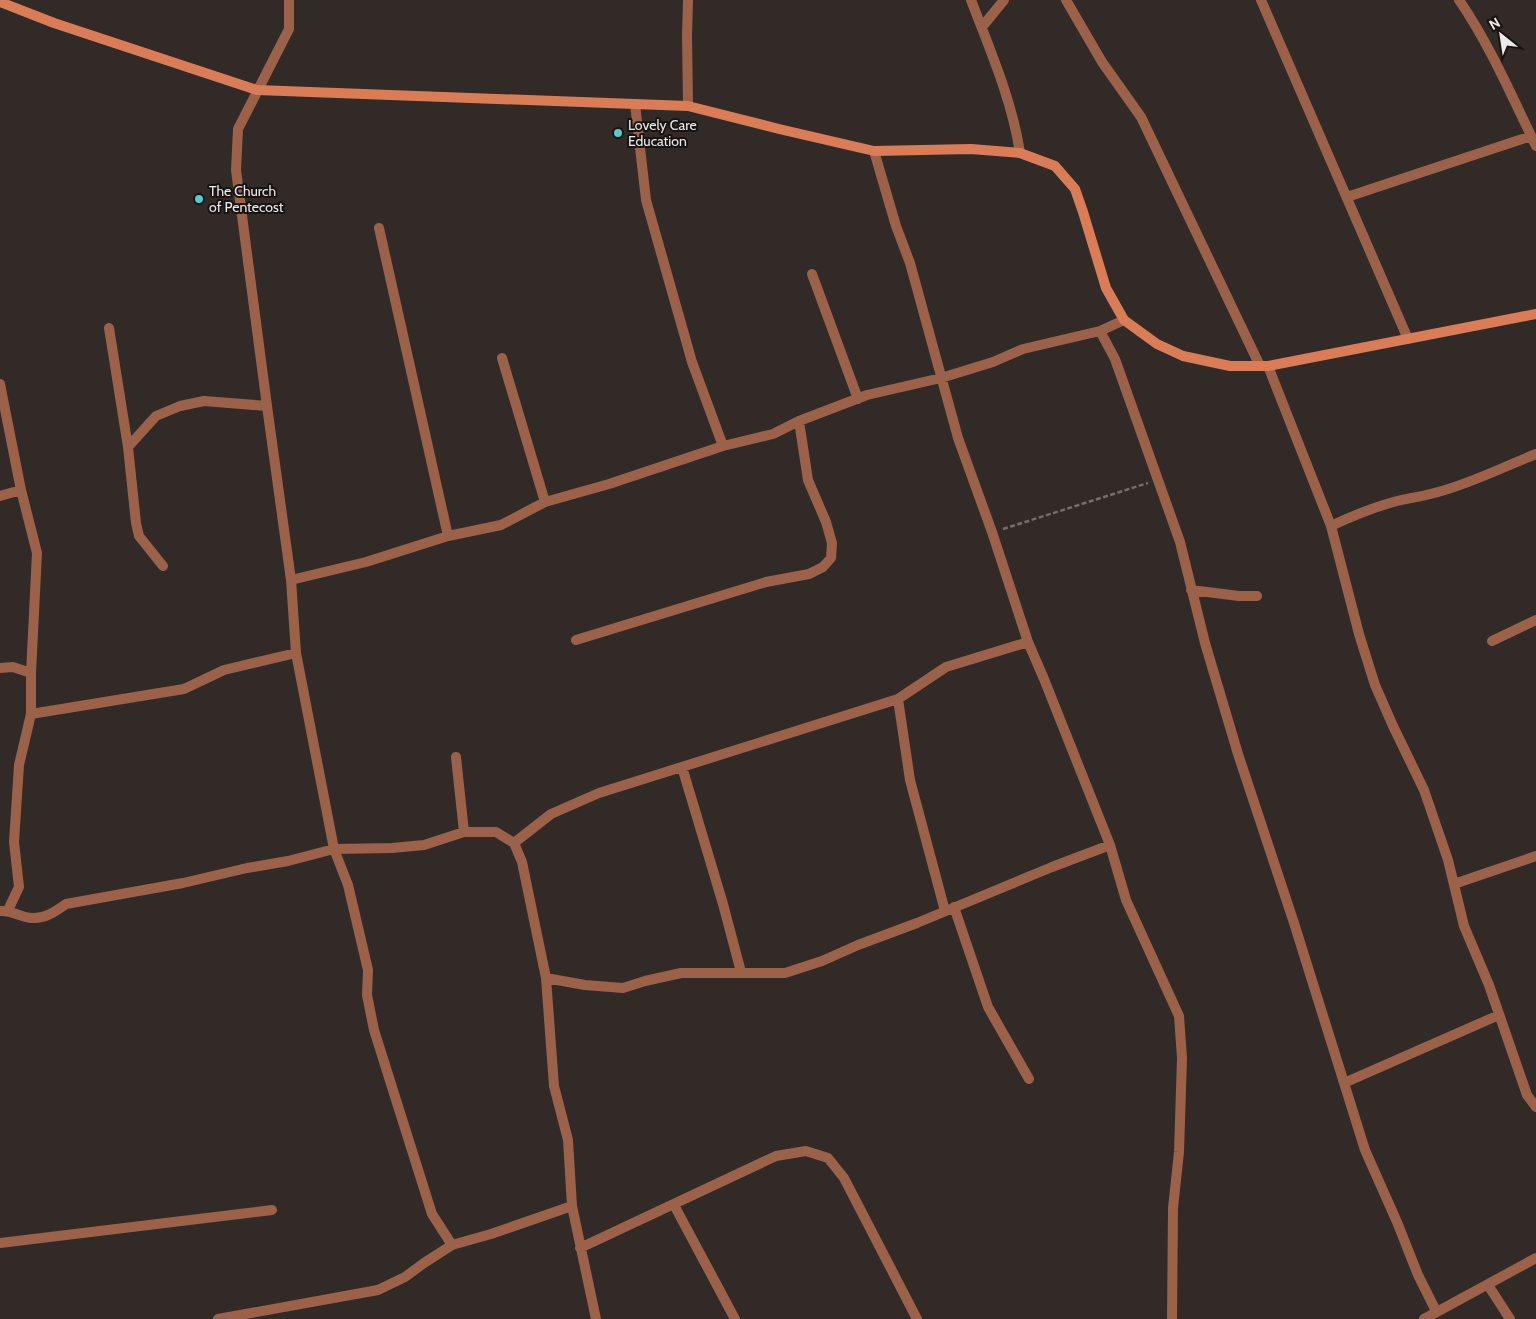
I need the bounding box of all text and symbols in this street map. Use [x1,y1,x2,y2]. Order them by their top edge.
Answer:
north arrow [1476,10,1526,60]
text: N [1486,13,1503,34]
place label: Lovely Care Education [628,116,697,150]
marker: Lovely Care Education [612,127,624,139]
place label: The Church of Pentecost [209,182,284,216]
marker: The Church of Pentecost [193,193,205,205]

